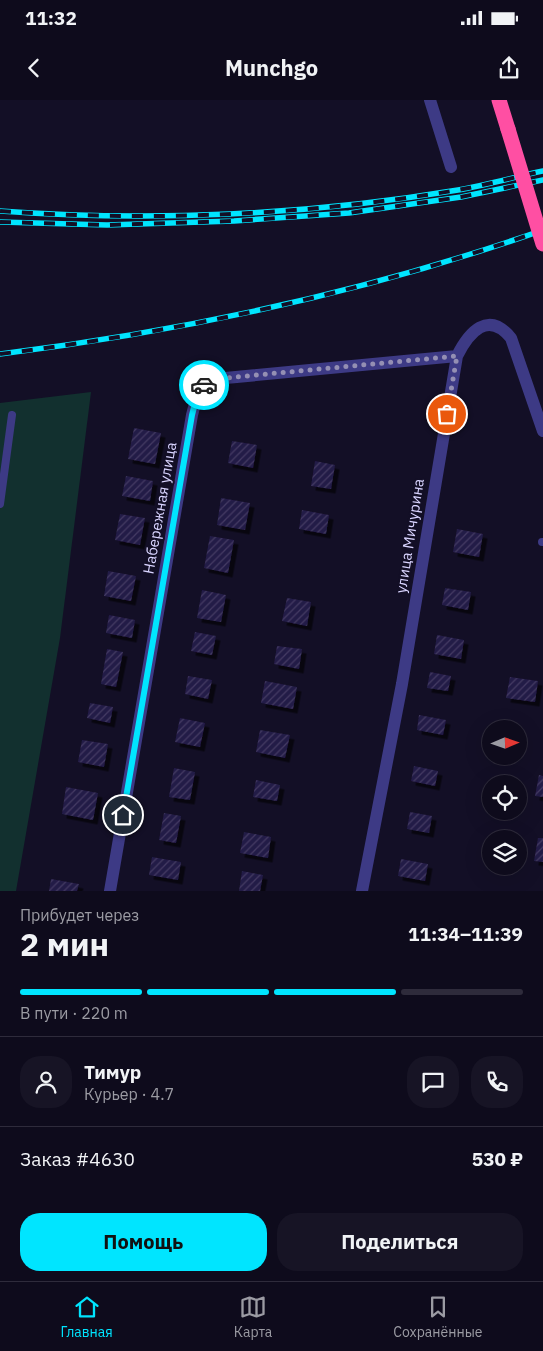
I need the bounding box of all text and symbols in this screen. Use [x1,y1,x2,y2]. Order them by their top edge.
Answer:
text: 11:32 [25,6,77,30]
text: Munchgo [225,53,318,82]
icon: back [20,54,48,82]
icon: share [495,54,523,82]
courier [179,360,229,410]
icon: car [190,371,218,399]
pin [426,393,468,435]
icon: bag [433,400,461,428]
street label: Набережная улица [139,440,180,575]
street label: улица Мичурина [391,477,428,595]
north arrow [482,720,528,765]
map controls [482,720,527,875]
button: locate [482,775,527,820]
pin [102,794,144,836]
icon: home [109,801,137,829]
button: layers [482,830,527,875]
text: Прибудет через [20,905,139,925]
text: 11:34–11:39 [408,922,523,946]
text: 2 мин [20,923,109,965]
text: В пути · 220 m [20,1003,128,1023]
button: person [20,1056,72,1108]
button: chat [407,1056,459,1108]
button: phone [471,1056,523,1108]
text: Тимур [84,1060,141,1084]
text: Курьер · 4.7 [84,1084,174,1104]
text: Заказ #4630 [20,1147,135,1171]
text: 530 ₽ [472,1147,523,1171]
button: Помощь [20,1213,267,1271]
button: Поделиться [277,1213,523,1271]
tab: Главная [60,1293,113,1341]
tab: Карта [234,1293,272,1341]
tab: Сохранённые [393,1293,483,1341]

